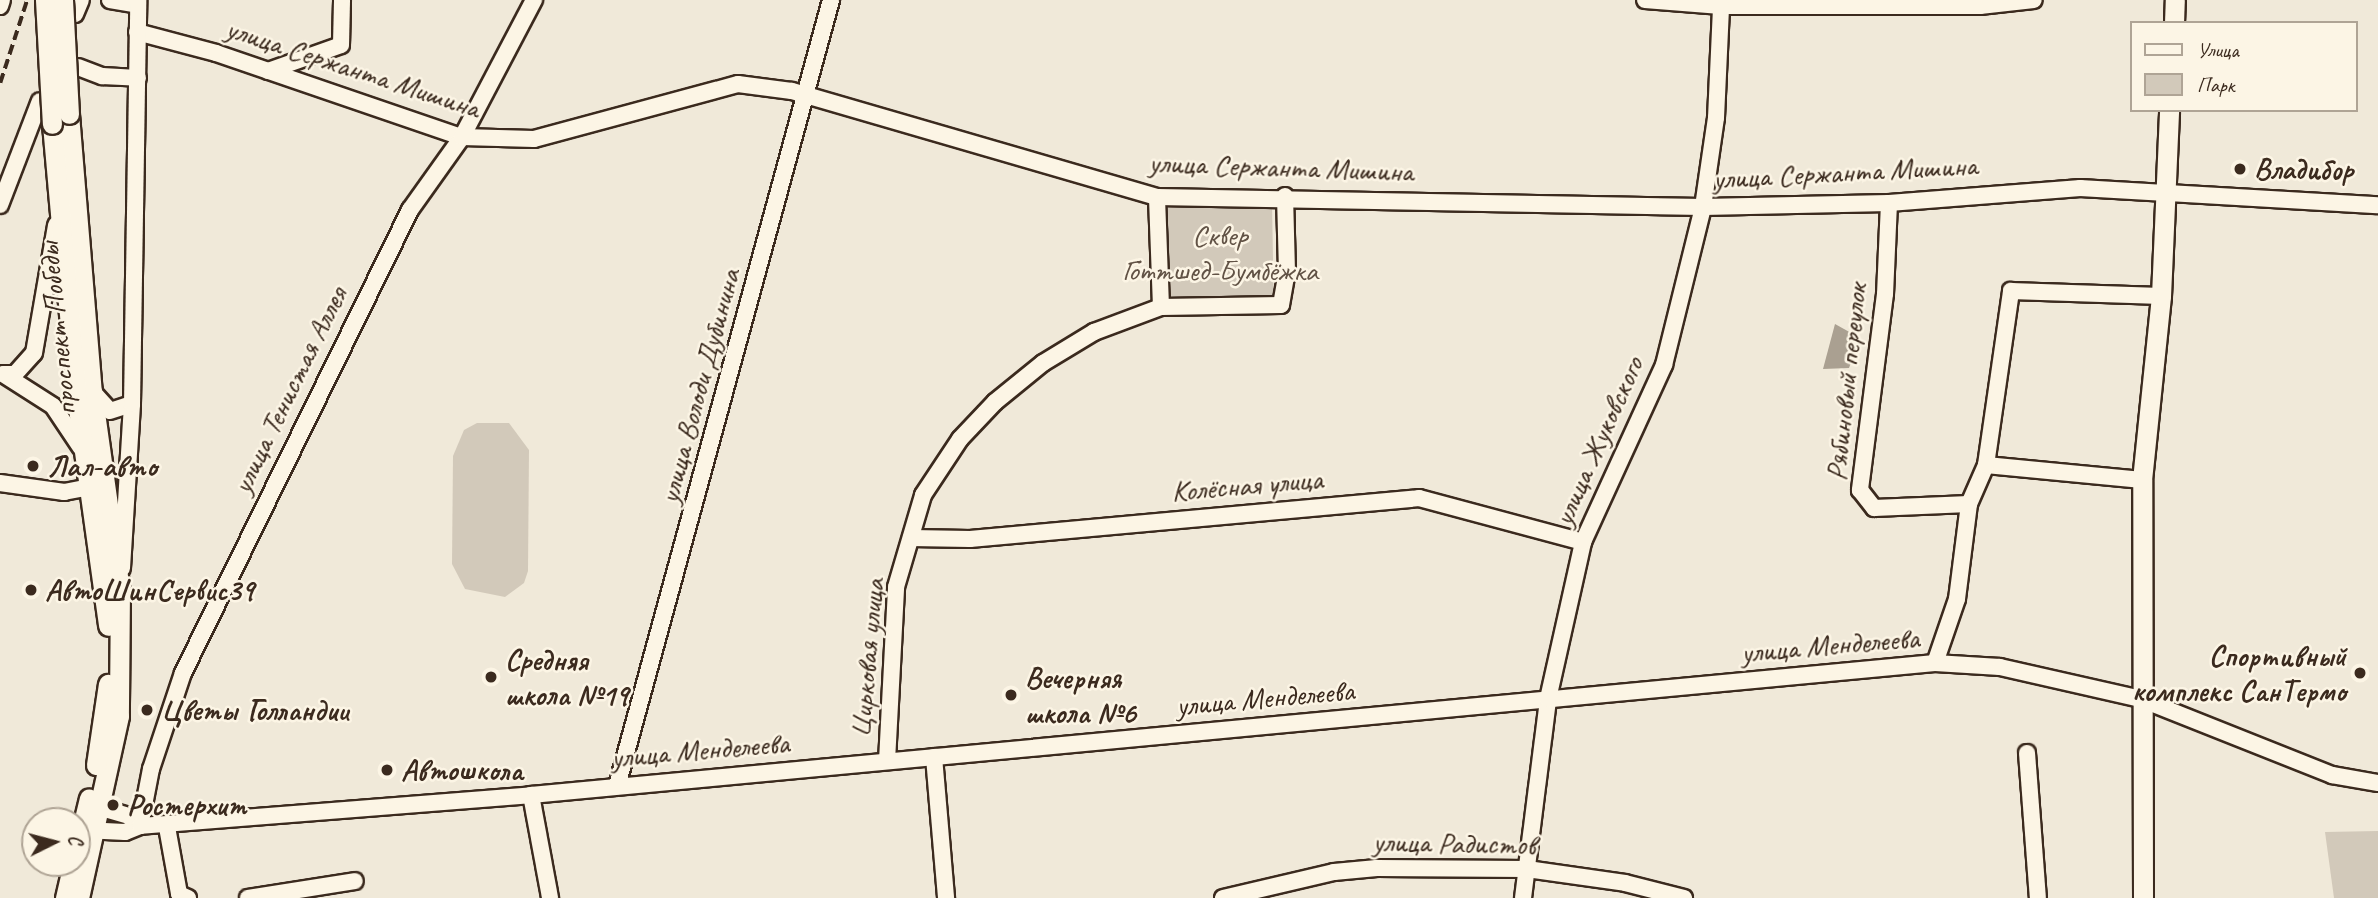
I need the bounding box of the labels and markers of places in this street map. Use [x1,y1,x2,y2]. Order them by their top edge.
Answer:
place label: Владибор [2254,151,2353,187]
marker: Владибор [2232,161,2248,177]
place label: Лал-авто [47,448,157,484]
marker: Лал-авто [25,458,41,474]
place label: АвтоШинСервис39 [45,572,254,608]
marker: АвтоШинСервис39 [23,582,39,598]
place label: Спортивный комплекс СанТермо [2131,638,2346,708]
place label: Средняя школа №19 [505,642,628,712]
place label: Вечерняя школа №6 [1025,660,1136,730]
marker: Спортивный комплекс СанТермо [2352,665,2368,681]
marker: Средняя школа №19 [483,669,499,685]
marker: Вечерняя школа №6 [1003,687,1019,703]
place label: Цветы Голландии [161,692,345,728]
marker: Цветы Голландии [139,702,155,718]
place label: Автошкола [401,752,523,788]
marker: Автошкола [379,762,395,778]
place label: Ростерхит [127,787,246,823]
marker: Ростерхит [105,797,121,813]

